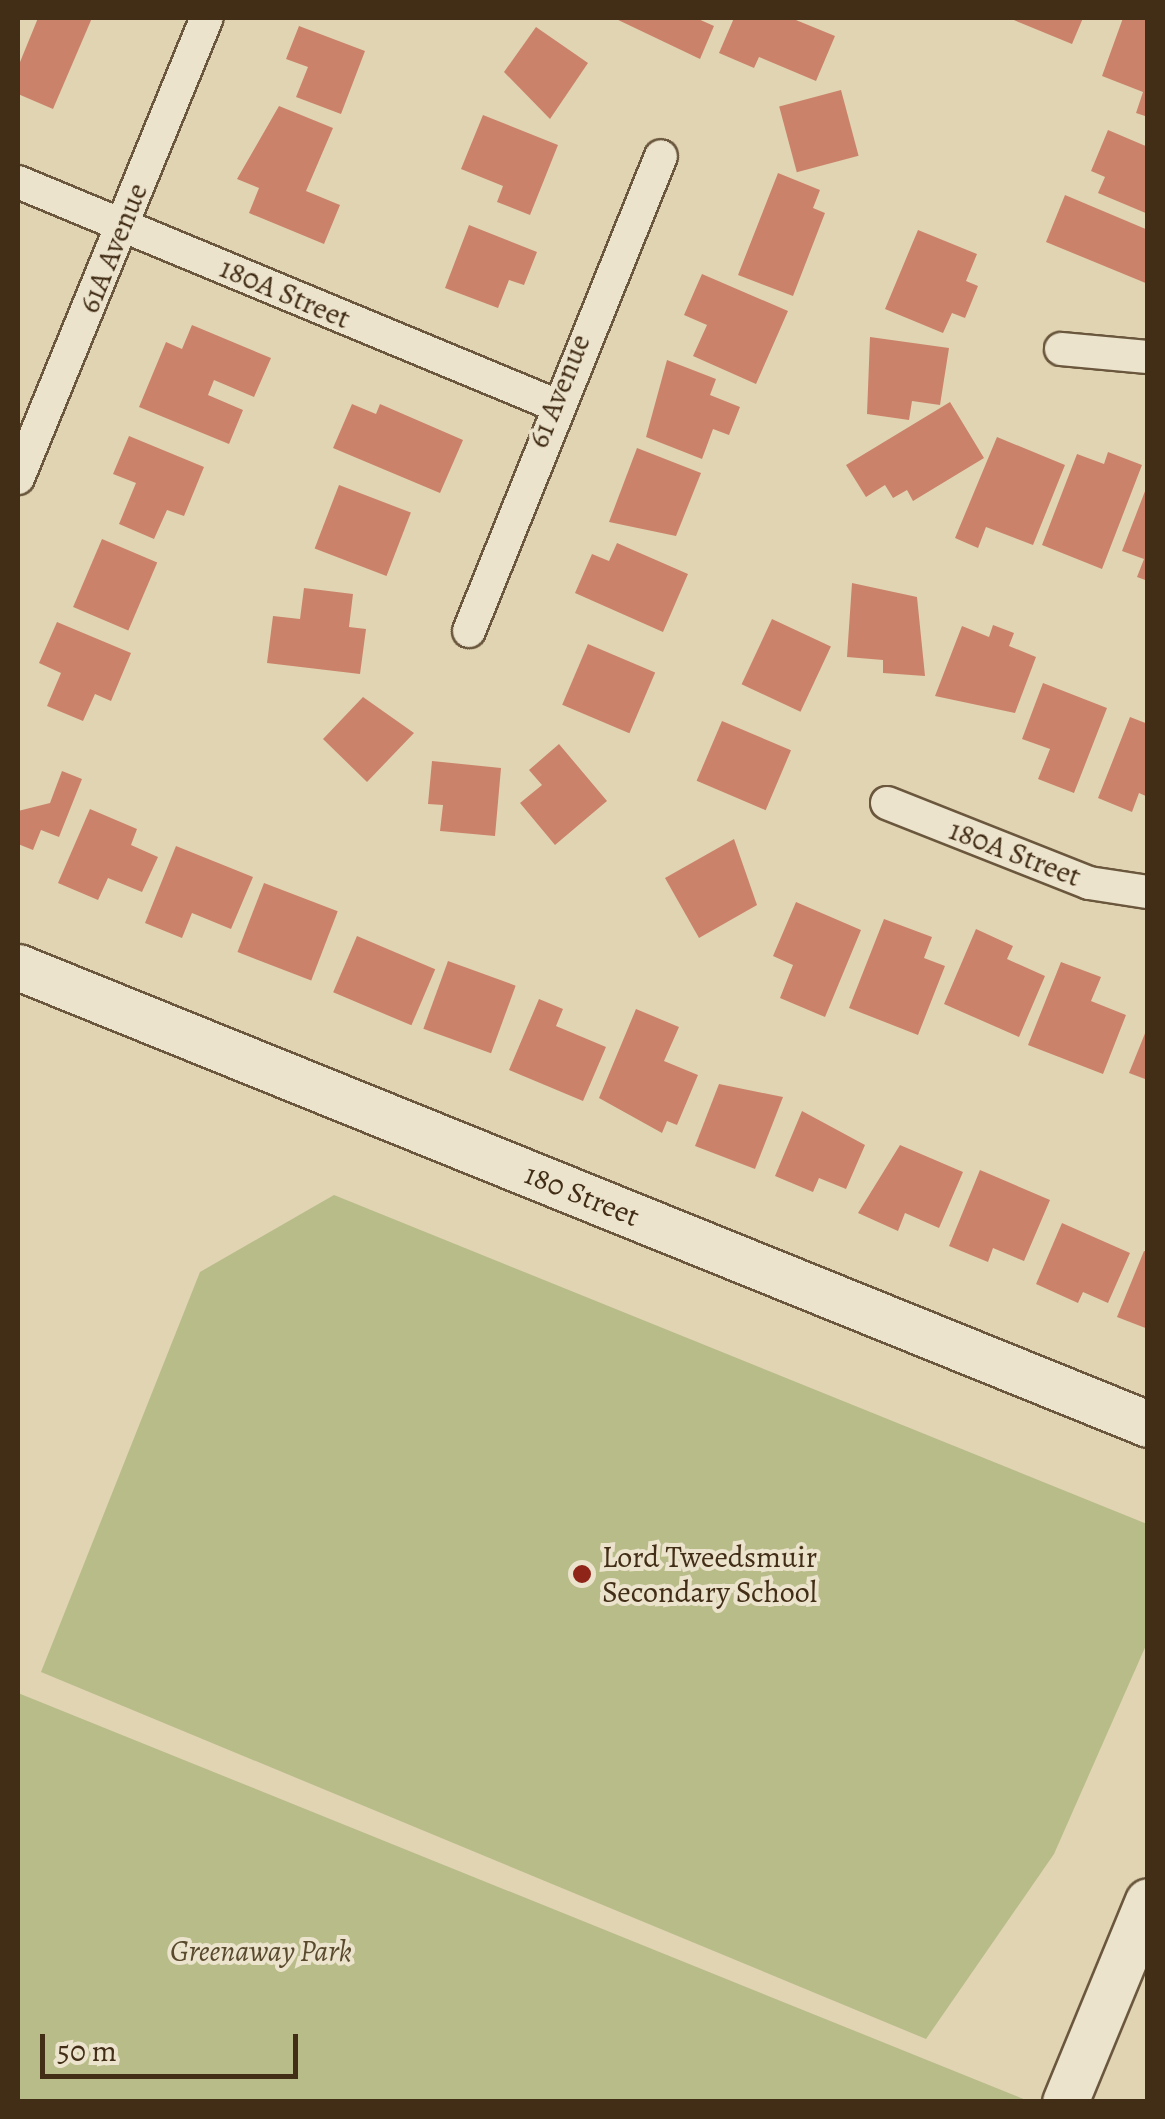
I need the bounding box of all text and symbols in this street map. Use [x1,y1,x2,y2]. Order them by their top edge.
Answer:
street label: 61A Avenue [71,178,155,318]
street label: 180A Street [214,249,356,337]
street label: 61 Avenue [520,329,598,453]
street label: 180A Street [944,811,1086,895]
street label: 180 Street [519,1156,645,1234]
place label: Lord Tweedsmuir Secondary School [602,1539,817,1610]
marker: Lord Tweedsmuir Secondary School [571,1563,593,1585]
park label: Greenaway Park [170,1933,352,1969]
scale bar [45,2014,302,2076]
text: 50 m [57,2031,117,2071]

